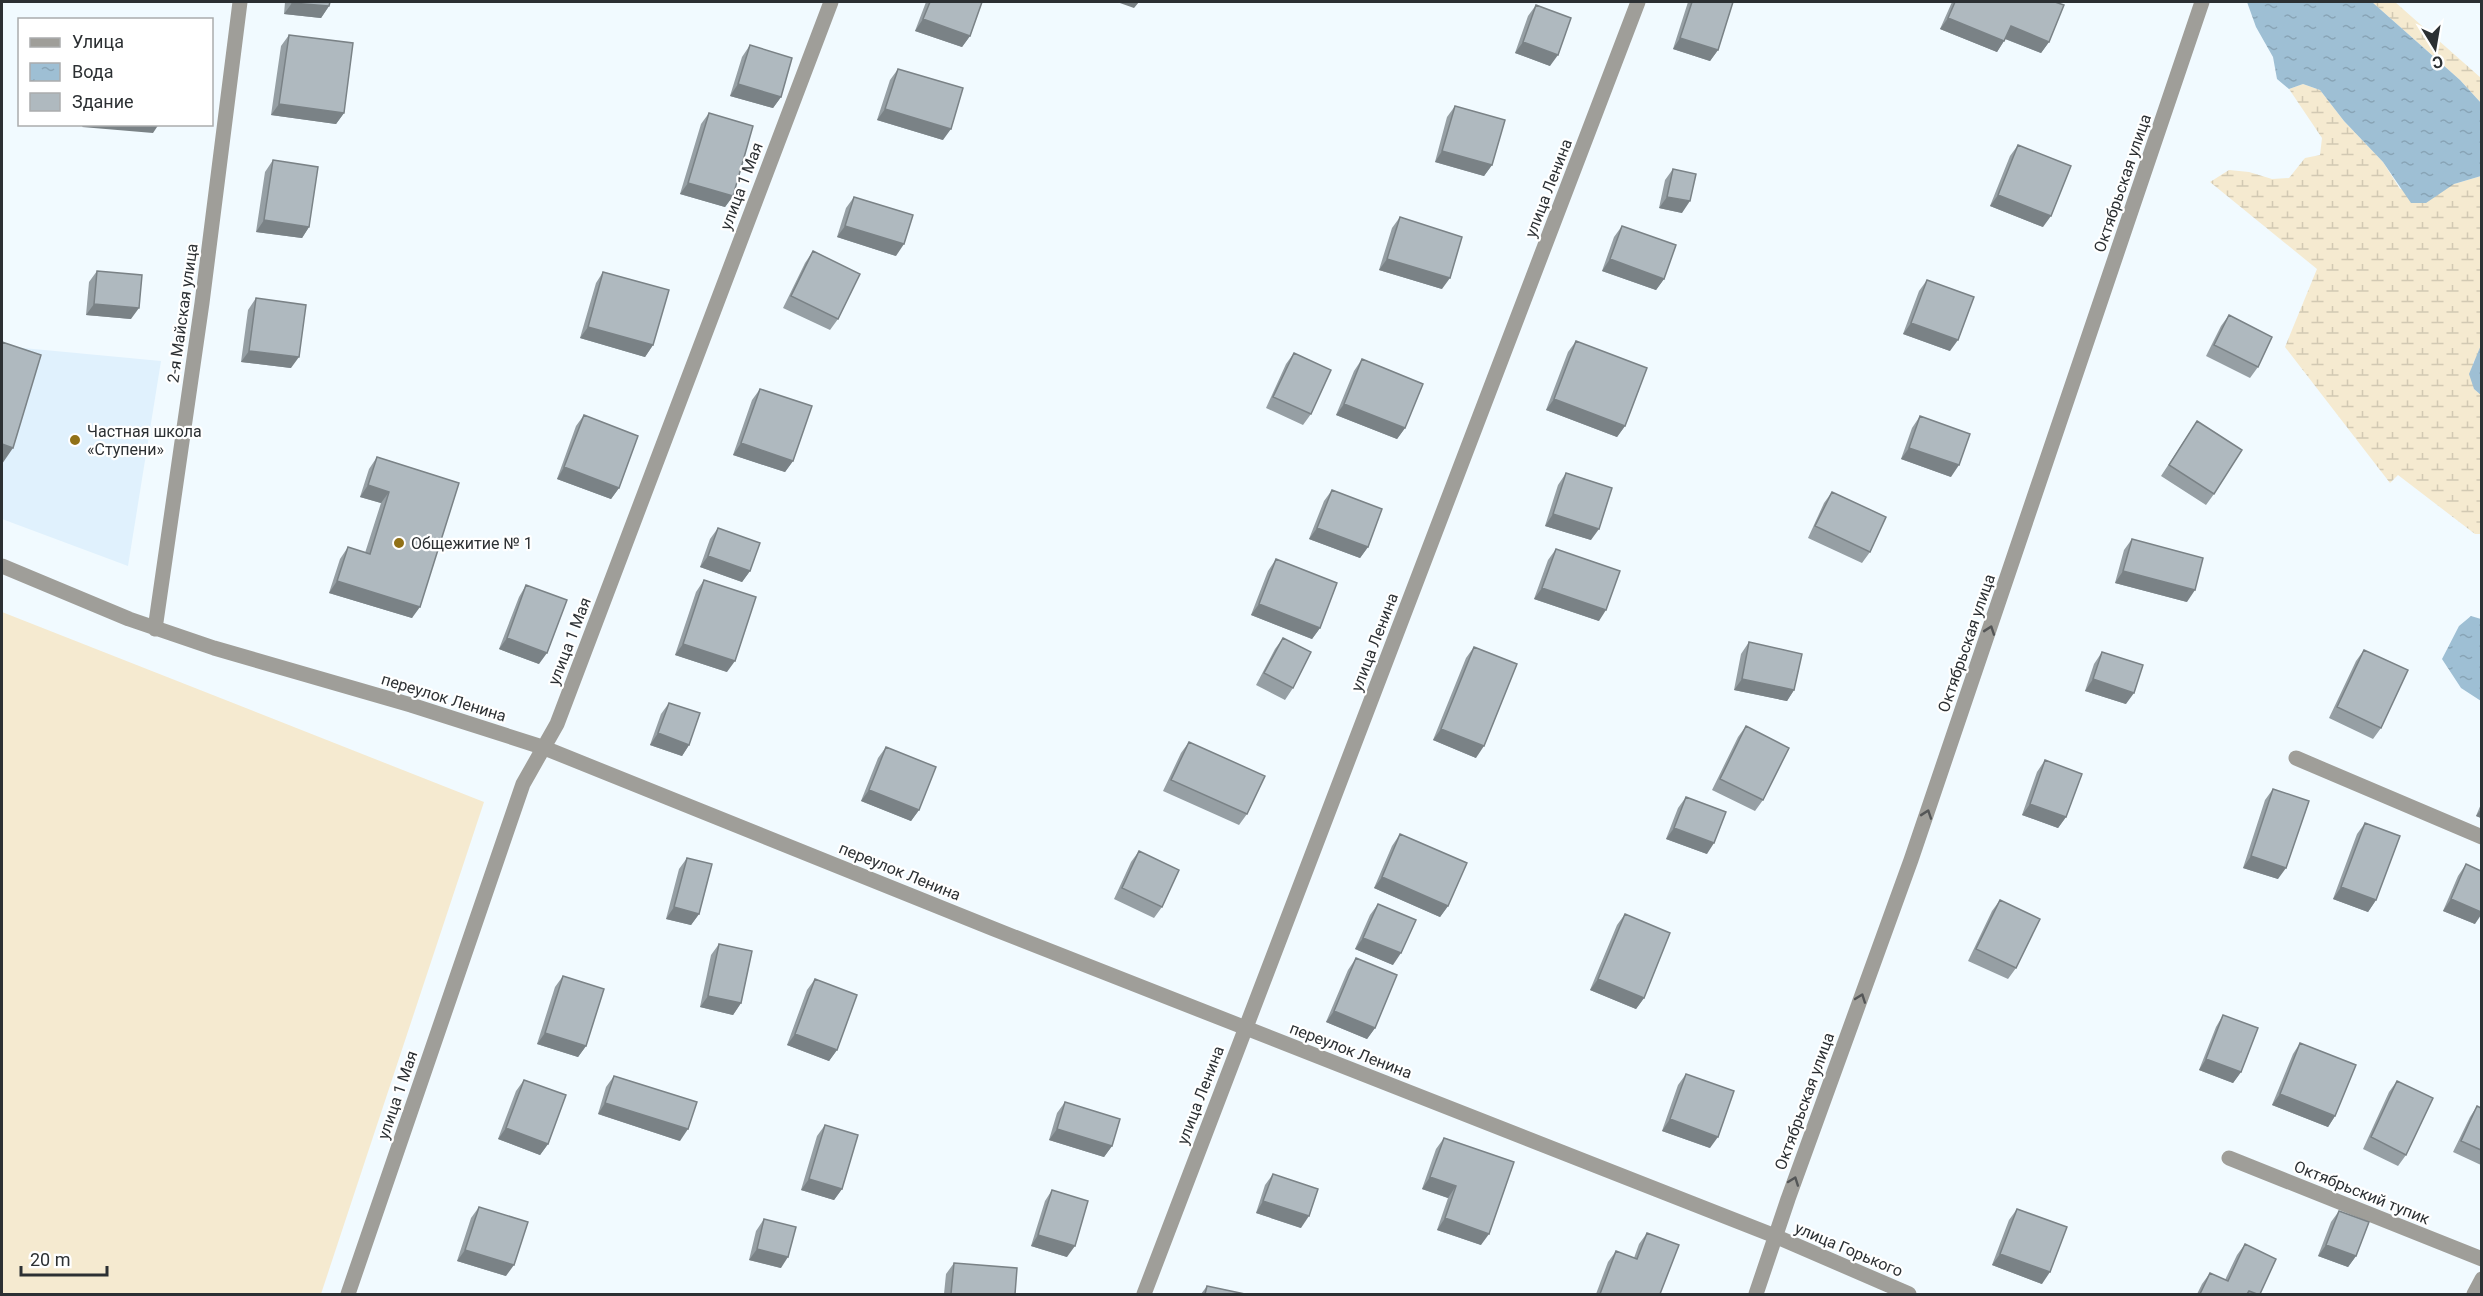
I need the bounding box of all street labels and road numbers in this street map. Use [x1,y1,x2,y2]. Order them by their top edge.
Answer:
street label: Октябрьская улица [2090,112,2155,255]
street label: улица Ленина [1521,136,1576,240]
street label: улица 1 Мая [716,140,767,233]
street label: 2-я Майская улица [163,242,202,384]
street label: Октябрьская улица [1934,572,1999,715]
street label: улица Ленина [1347,590,1402,694]
street label: улица 1 Мая [544,595,595,688]
street label: переулок Ленина [379,669,509,725]
street label: переулок Ленина [836,838,963,905]
street label: переулок Ленина [1287,1018,1415,1083]
street label: Октябрьская улица [1771,1030,1838,1173]
street label: улица Ленина [1173,1043,1228,1147]
street label: улица 1 Мая [373,1048,421,1142]
street label: Октябрьский тупик [2291,1157,2433,1228]
street label: улица Горького [1792,1218,1906,1281]

